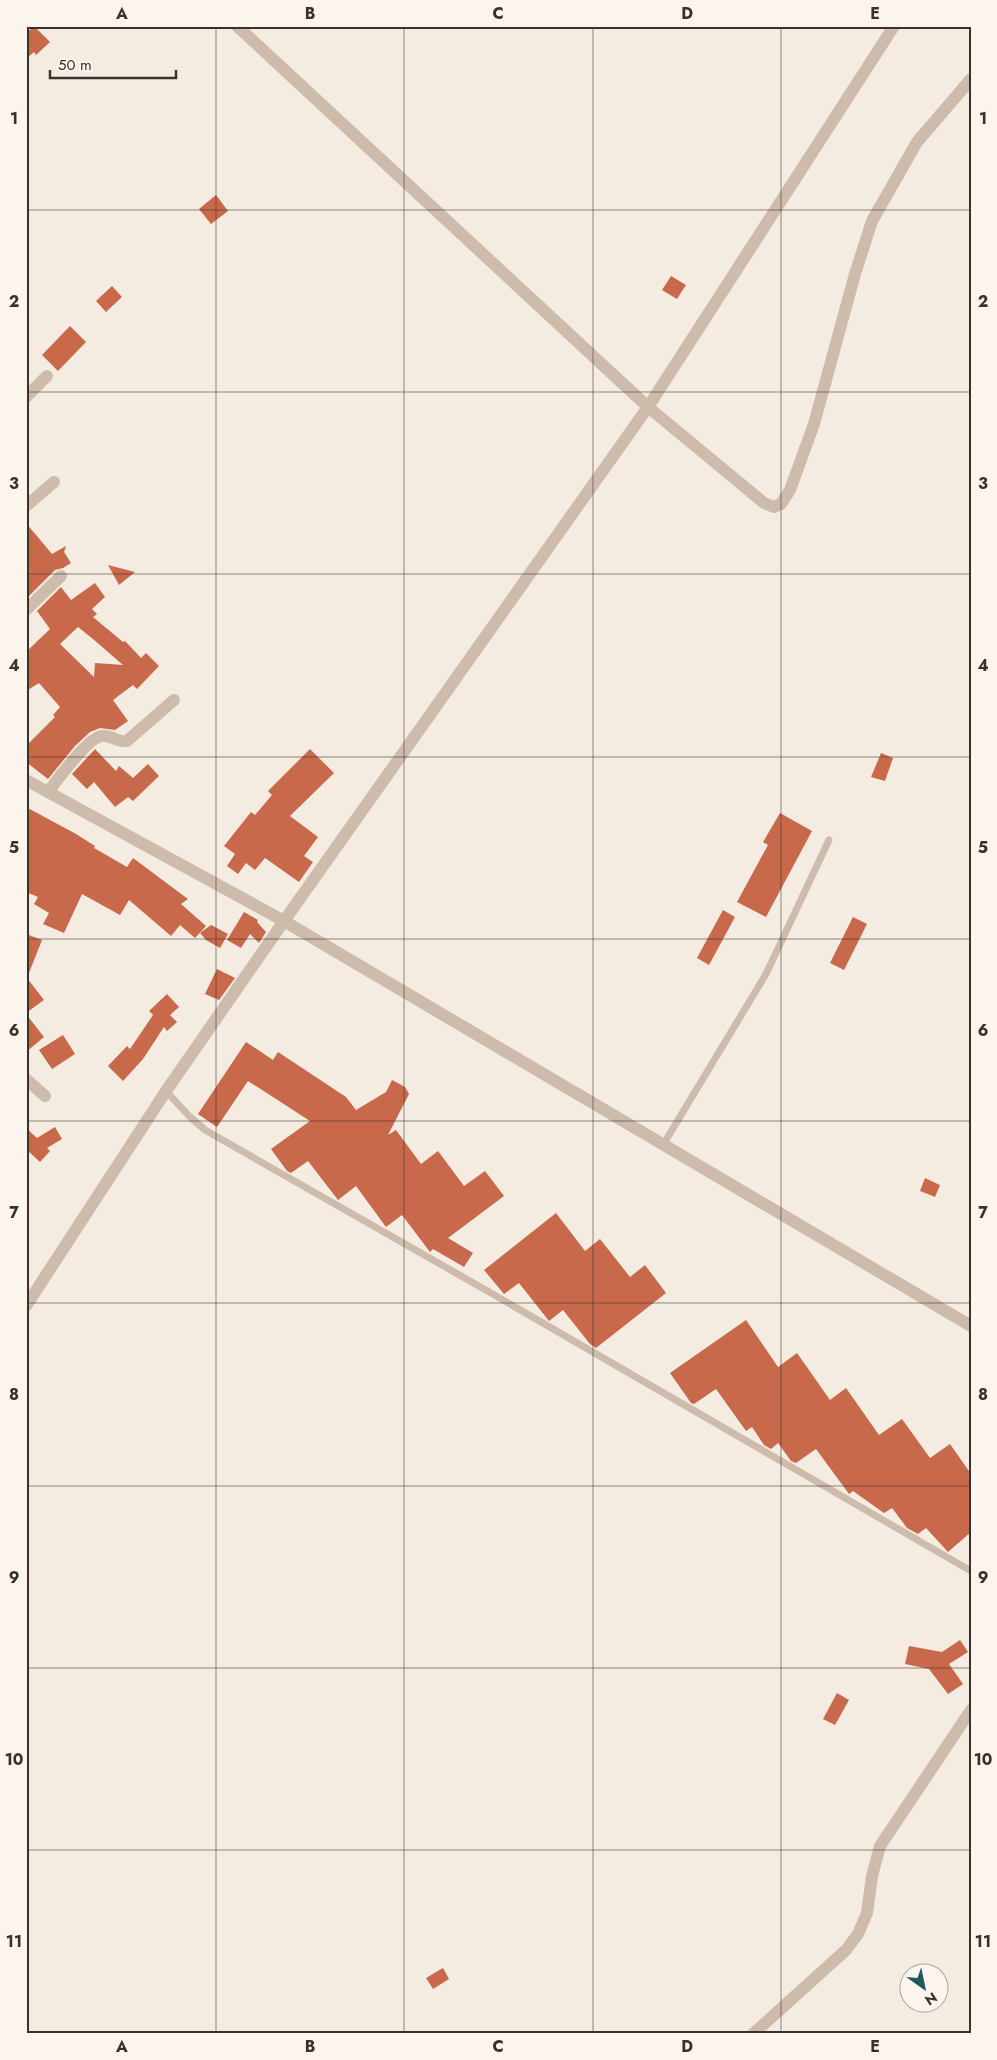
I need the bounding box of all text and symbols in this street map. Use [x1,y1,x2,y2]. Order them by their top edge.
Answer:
text: A [115,2,128,25]
text: B [305,2,315,25]
text: C [492,2,504,25]
text: D [681,2,693,25]
text: E [870,2,880,25]
scale bar [50,48,176,80]
text: 50 m [58,54,92,76]
text: 1 [10,107,18,130]
text: 1 [979,107,987,130]
text: 2 [9,290,19,313]
text: 2 [978,290,988,313]
text: 3 [9,472,19,495]
text: 3 [978,472,988,495]
text: 4 [8,654,20,677]
text: 4 [977,654,989,677]
text: 5 [9,836,19,859]
text: 5 [978,836,988,859]
text: 6 [9,1019,19,1042]
text: 6 [978,1019,988,1042]
text: 7 [9,1201,19,1224]
text: 7 [978,1201,988,1224]
text: 8 [9,1383,19,1406]
text: 8 [978,1383,988,1406]
text: 9 [9,1566,19,1589]
text: 9 [978,1566,988,1589]
text: 10 [5,1748,23,1771]
text: 10 [974,1748,992,1771]
text: 11 [6,1930,22,1953]
text: 11 [975,1930,991,1953]
north arrow [900,1962,950,2012]
text: N [921,1987,941,2010]
text: A [115,2035,128,2058]
text: B [305,2035,315,2058]
text: C [492,2035,504,2058]
text: D [681,2035,693,2058]
text: E [870,2035,880,2058]

